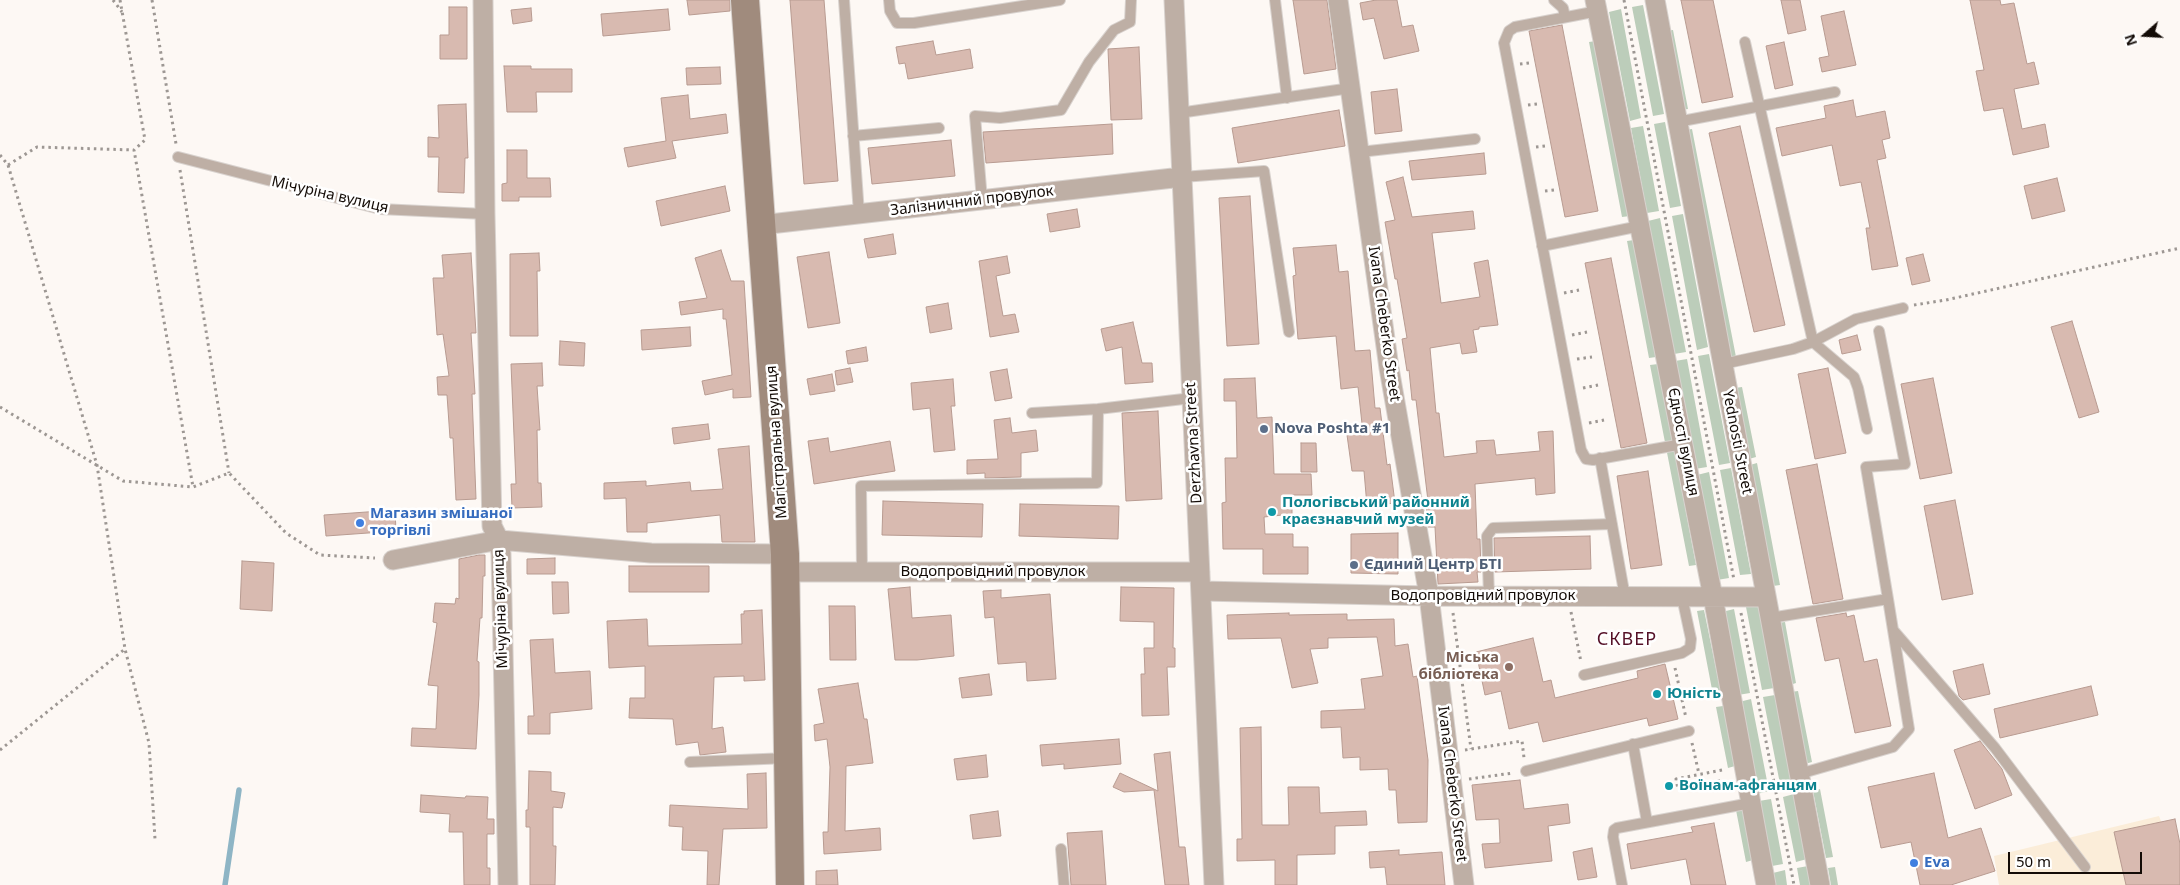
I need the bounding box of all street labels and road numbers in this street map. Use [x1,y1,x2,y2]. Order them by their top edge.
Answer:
street label: Мічуріна вулиця [270,173,390,217]
street label: Залізничний провулок [889,182,1055,220]
street label: Ivana Cheberko Street [1364,245,1404,403]
street label: Магістральна вулиця [763,365,791,519]
street label: Derzhavna Street [1182,382,1206,504]
street label: Єдності вулиця [1664,386,1702,498]
street label: Yednosti Street [1718,388,1756,496]
street label: Мічуріна вулиця [490,549,512,669]
street label: Водопровідний провулок [901,563,1085,581]
street label: Водопровідний провулок [1391,587,1575,605]
street label: Ivana Cheberko Street [1434,705,1470,863]

